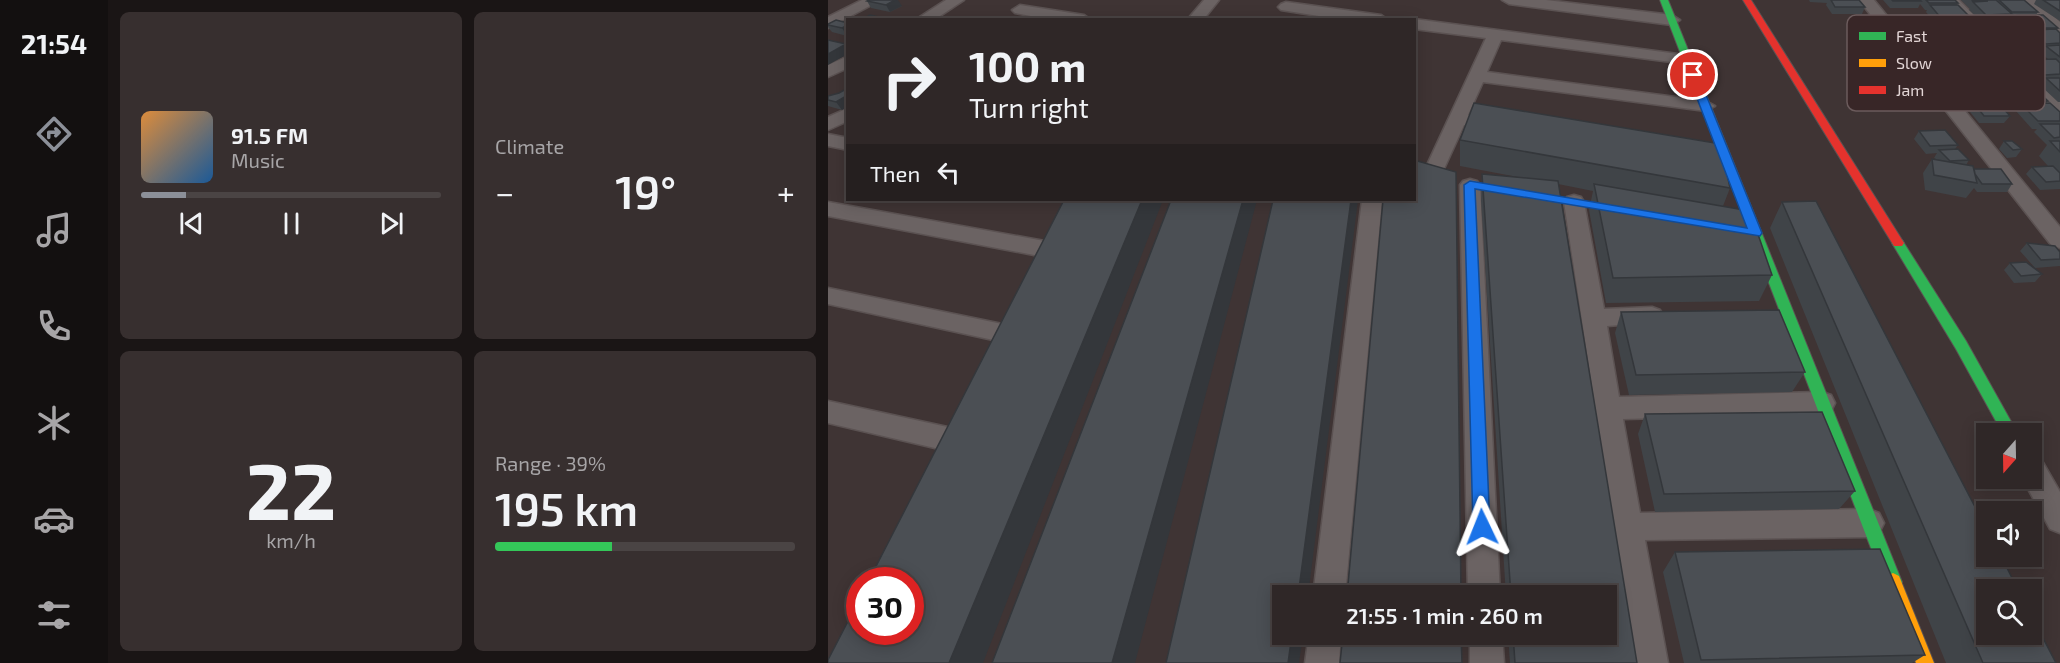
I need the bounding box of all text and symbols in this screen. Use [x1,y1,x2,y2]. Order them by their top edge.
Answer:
legend [1847,15,2045,111]
text: Fast [1896,26,1927,45]
text: 21:54 [21,27,87,59]
text: 100 m [969,40,1086,90]
icon: right [870,42,948,120]
pin [1667,49,1718,100]
text: Slow [1896,53,1932,72]
icon: arrive [1676,58,1709,91]
text: Jam [1896,80,1924,99]
text: Turn right [969,91,1089,123]
icon: directions [33,113,75,155]
text: 91.5 FM [231,122,308,148]
text: Climate [495,134,564,158]
text: Music [231,148,285,172]
icon: left [932,156,965,189]
text: Then [870,160,920,186]
text: 19° [615,164,676,218]
text: − [495,172,514,212]
text: + [777,172,795,212]
icon: previous [175,207,208,240]
icon: pause [275,207,308,240]
icon: next [375,207,408,240]
icon: music [33,209,75,251]
icon: phone [33,305,75,347]
icon: climate [33,402,75,444]
north arrow [1976,423,2042,489]
map controls [1976,423,2042,645]
text: 22 [246,442,336,536]
text: Range · 39% [495,451,606,475]
text: 195 km [495,481,638,535]
position arrow [1450,495,1514,559]
icon: car [33,498,75,540]
button: sound [1976,501,2042,567]
text: km/h [266,528,316,552]
speed limit sign: 30 [846,567,924,645]
button: search [1976,579,2042,645]
icon: filters [33,594,75,636]
text: 21:55 · 1 min · 260 m [1346,602,1543,628]

